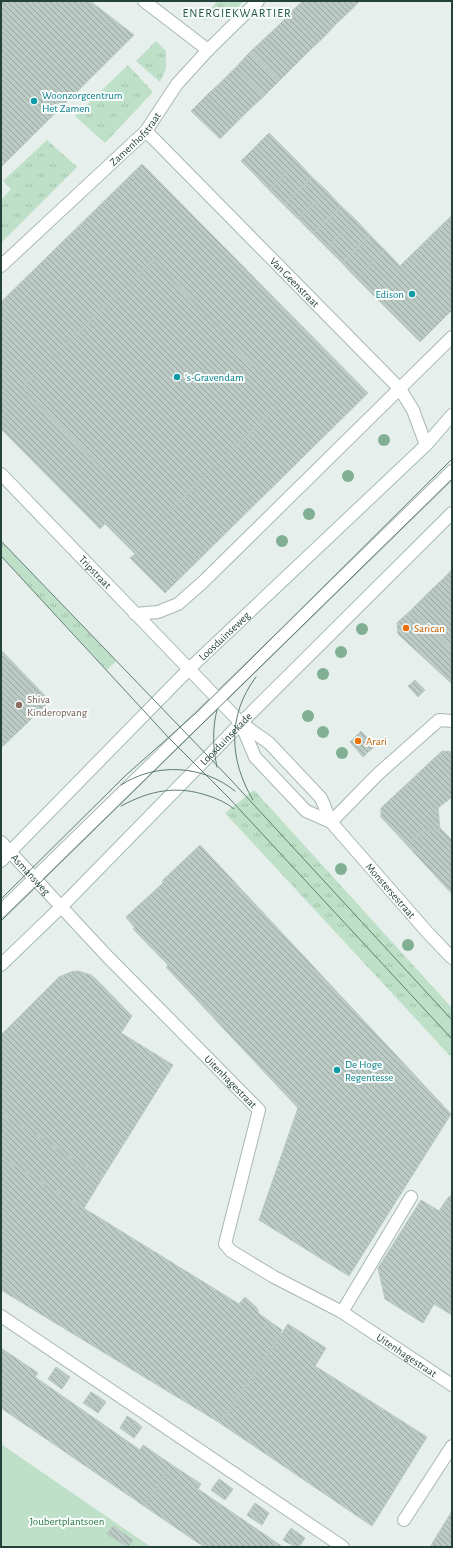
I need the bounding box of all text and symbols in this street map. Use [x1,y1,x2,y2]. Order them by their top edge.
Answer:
district label: ENERGIEKWARTIER [182,7,292,19]
place label: Woonzorgcentrum Het Zamen [42,90,123,114]
marker: Woonzorgcentrum Het Zamen [29,96,39,106]
street label: Zamenhofstraat [108,110,163,168]
street label: Van Geenstraat [268,255,321,310]
place label: Edison [376,289,404,300]
marker: Edison [407,289,417,299]
marker: 's-Gravendam [172,372,182,382]
place label: 's-Gravendam [185,372,244,383]
street label: Tripstraat [77,554,114,591]
street label: Loosduinseweg [197,609,253,663]
marker: Sarican [401,623,411,633]
place label: Sarican [414,623,445,634]
place label: Shiva Kinderopvang [27,694,88,718]
marker: Shiva Kinderopvang [14,700,24,710]
street label: Loosduinsekade [198,711,254,767]
marker: Arari [353,736,363,746]
place label: Arari [366,736,387,747]
street label: Asmansweg [9,852,53,898]
street label: Monstersestraat [363,861,418,921]
street label: Uitenhagestraat [202,1053,259,1111]
place label: De Hoge Regentesse [345,1059,393,1083]
marker: De Hoge Regentesse [332,1065,342,1075]
street label: Uitenhagestraat [374,1332,439,1380]
park label: Joubertplantsoen [30,1516,104,1527]

